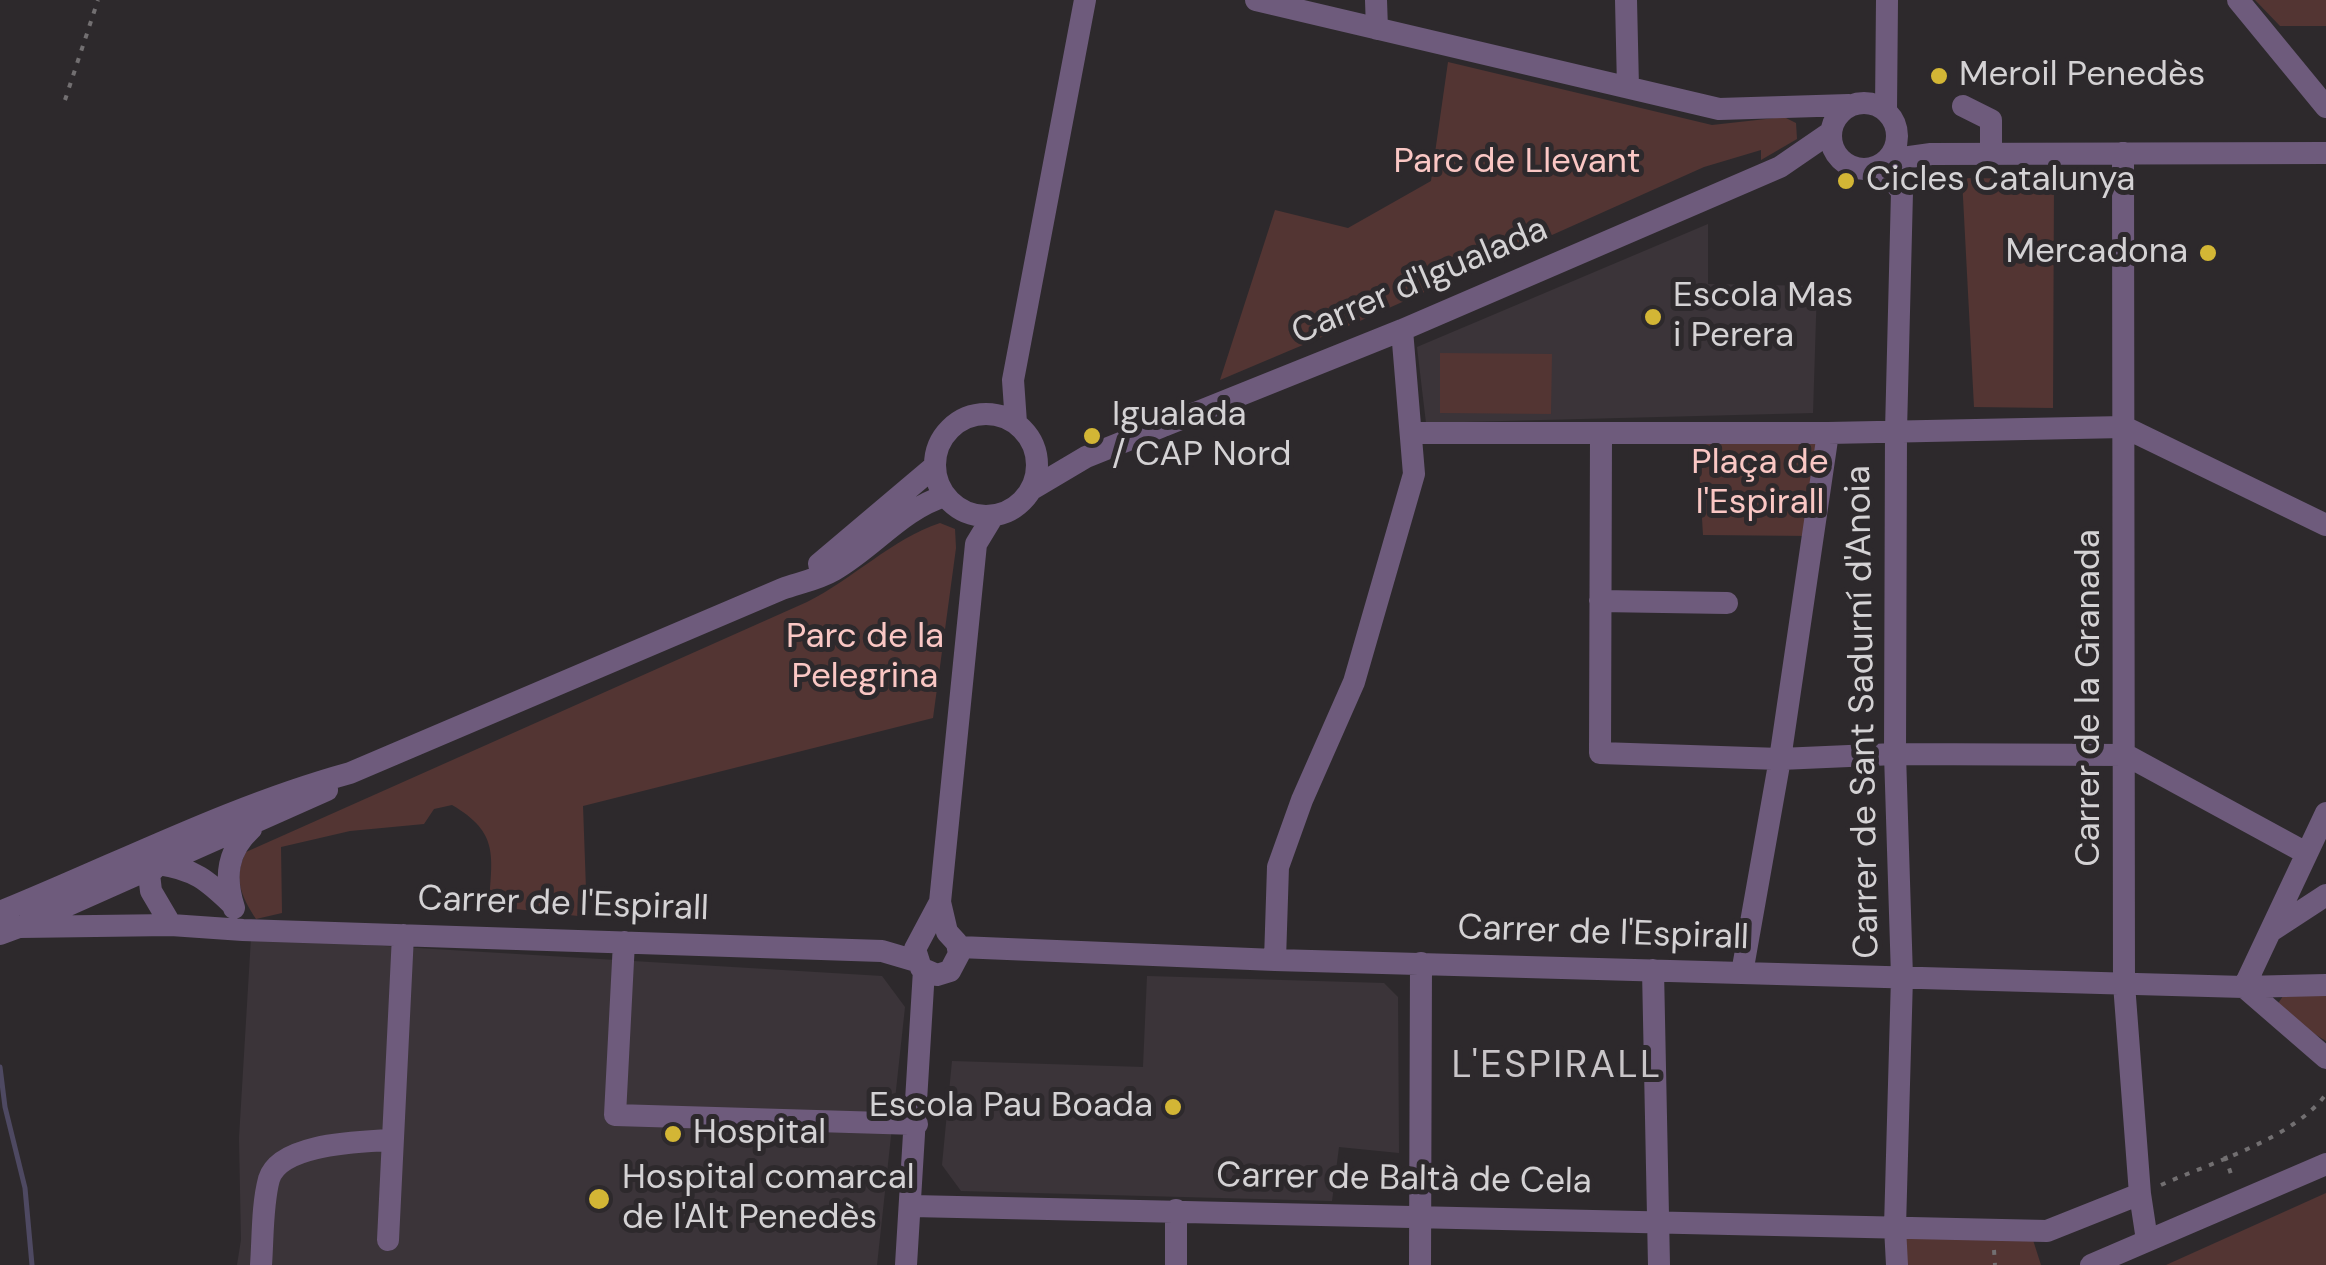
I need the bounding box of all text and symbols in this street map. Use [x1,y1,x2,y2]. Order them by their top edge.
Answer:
place label: Meroil Penedès [1959,55,2205,97]
marker: Meroil Penedès [1928,65,1950,87]
park label: Parc de Llevant [1393,142,1641,184]
place label: Cicles Catalunya [1866,160,2135,202]
marker: Cicles Catalunya [1835,170,1857,192]
street label: Carrer d'Igualada [1286,209,1554,355]
place label: Mercadona [2006,232,2188,274]
marker: Mercadona [2197,242,2219,264]
place label: Escola Mas i Perera [1673,276,1853,358]
marker: Escola Mas i Perera [1642,306,1664,328]
place label: Igualada / CAP Nord [1112,395,1292,477]
marker: Igualada / CAP Nord [1081,425,1103,447]
park label: Plaça de l'Espirall [1691,443,1829,525]
street label: Carrer de Sant Sadurní d'Anoia [1839,465,1889,959]
street label: Carrer de la Granada [2069,529,2111,867]
park label: Parc de la Pelegrina [786,617,944,699]
street label: Carrer de l'Espirall [417,879,709,931]
street label: Carrer de l'Espirall [1457,908,1749,960]
district label: L'ESPIRALL [1451,1044,1663,1090]
place label: Escola Pau Boada [869,1086,1153,1128]
marker: Escola Pau Boada [1162,1096,1184,1118]
place label: Hospital [693,1113,826,1155]
marker: Hospital [662,1123,684,1145]
street label: Carrer de Baltà de Cela [1216,1156,1592,1204]
place label: Hospital comarcal de l'Alt Penedès [622,1158,914,1240]
marker: Hospital comarcal de l'Alt Penedès [586,1186,612,1212]

